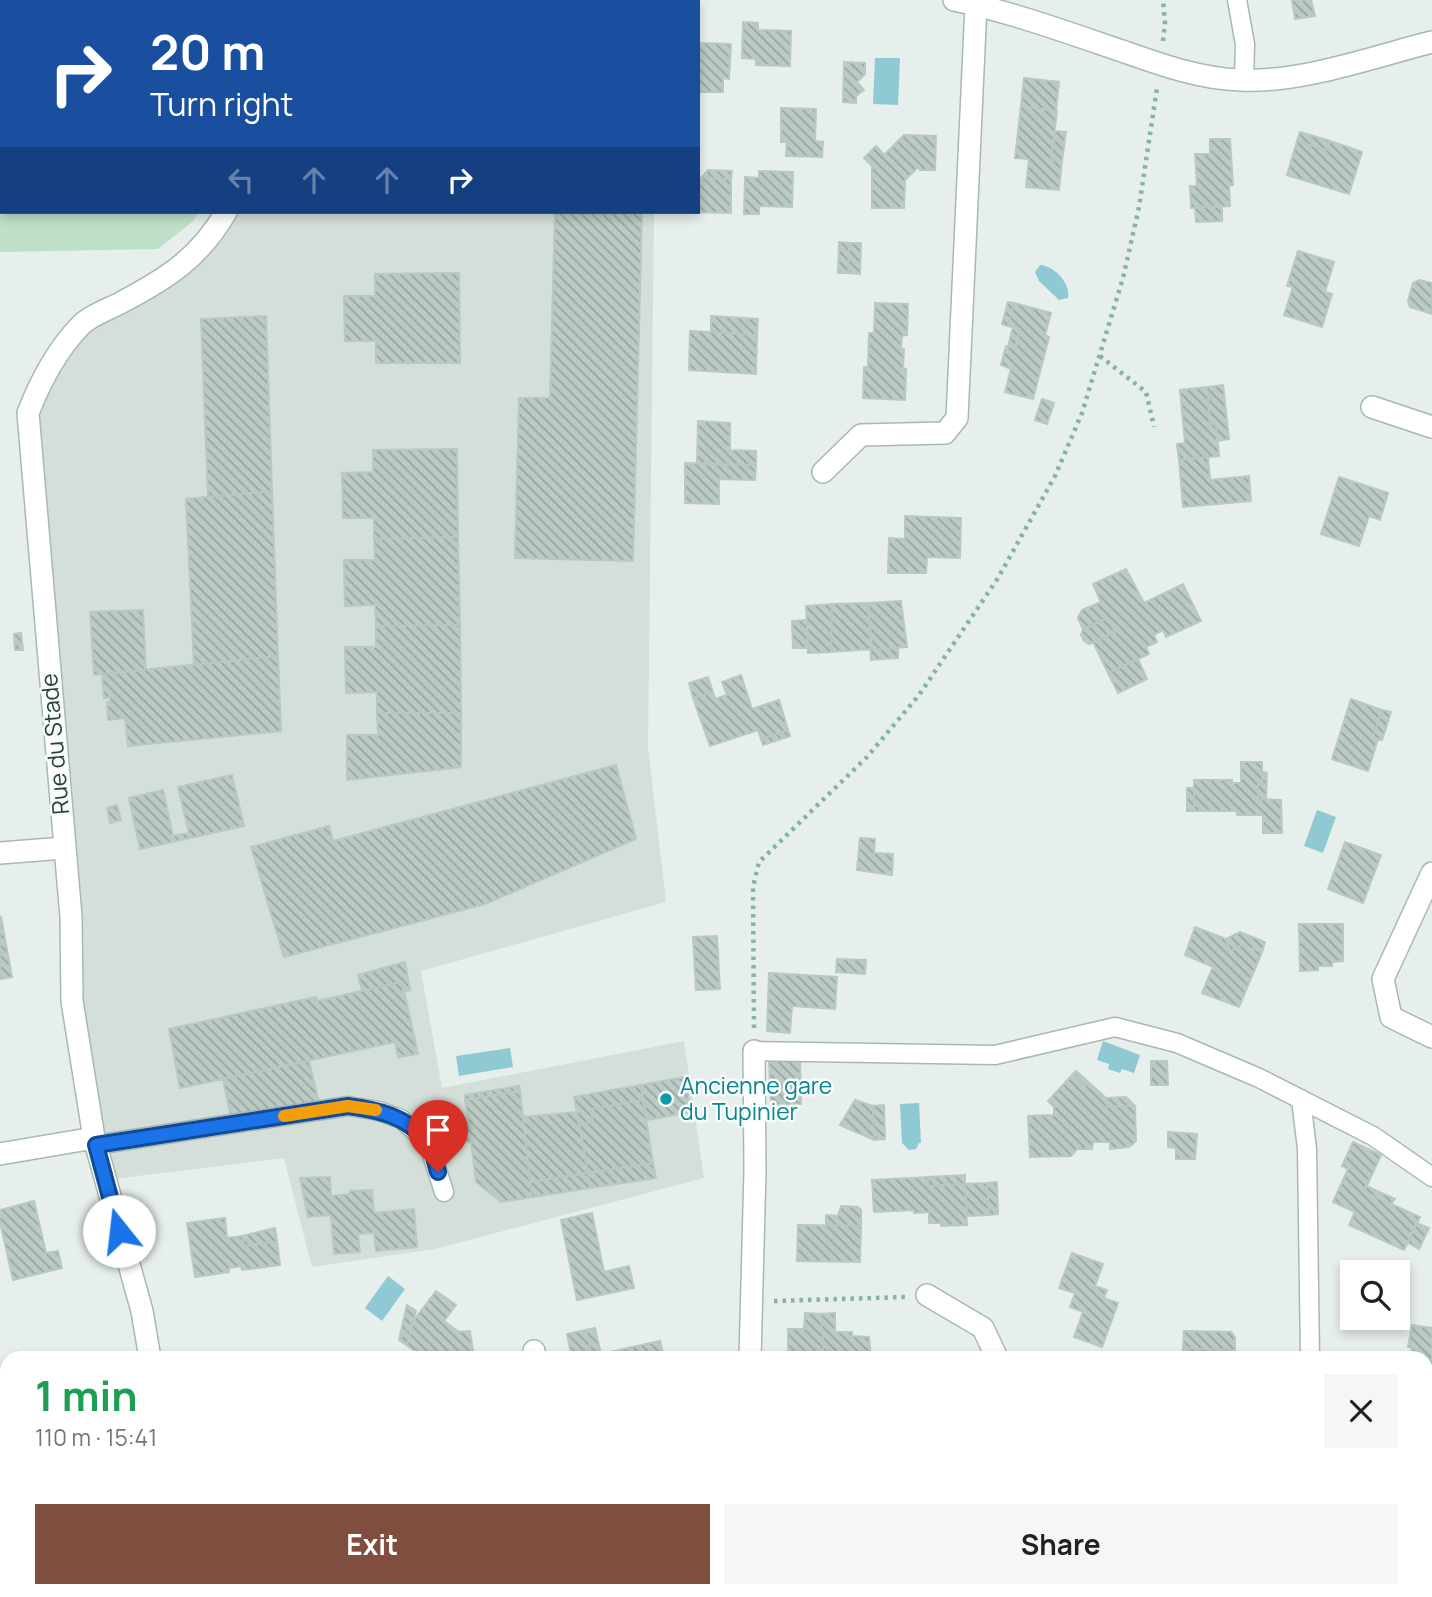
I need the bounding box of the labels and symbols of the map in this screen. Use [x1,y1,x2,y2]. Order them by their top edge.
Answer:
street label: Rue du Stade [32,672,76,816]
place label: Ancienne gare du Tupinier [680,1069,832,1127]
marker: Ancienne gare du Tupinier [658,1091,674,1107]
pin [408,1100,468,1172]
position arrow [82,1194,156,1268]

